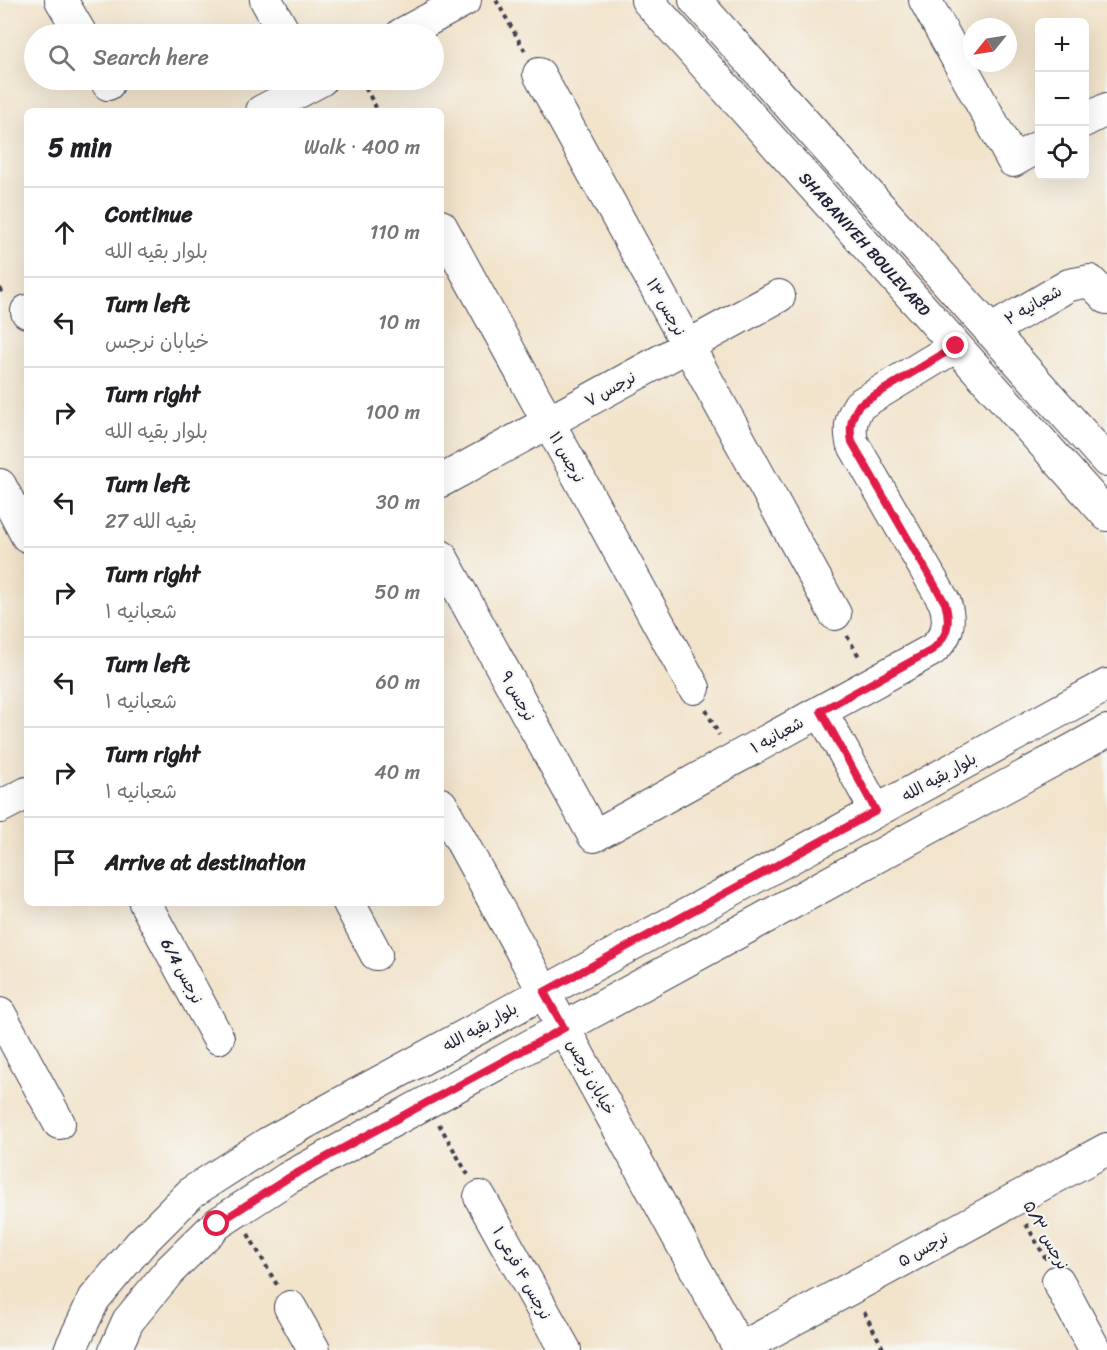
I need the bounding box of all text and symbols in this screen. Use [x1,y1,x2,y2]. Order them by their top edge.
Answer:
north arrow [963,18,1017,72]
map controls [1035,18,1089,180]
button: + [1035,18,1089,72]
search box [24,24,444,90]
text: Search here [93,38,209,77]
icon: search [45,41,78,74]
button: − [1035,72,1089,126]
text: 5 min [48,124,112,170]
button: locate [1035,126,1089,180]
text: Walk · 400 m [304,130,420,165]
street label: SHABANIYEH BOULEVARD [792,165,939,324]
text: Continue [105,195,193,234]
text: 110 m [370,215,420,250]
icon: ahead [48,216,81,249]
text: بلوار بقیه الله [105,234,208,269]
street label: نرجس ۱۳ [638,273,694,341]
street label: شعبانیه ۲ [999,277,1067,333]
text: Turn left [105,285,190,324]
text: 10 m [378,305,420,340]
icon: left [48,306,81,339]
text: خیابان نرجس [105,324,209,359]
route end [942,332,968,358]
street label: نرجس ۷ [579,363,641,415]
text: Turn right [105,375,200,414]
text: 100 m [366,395,420,430]
icon: right [48,396,81,429]
text: بلوار بقیه الله [105,414,208,449]
street label: نرجس ۱۱ [541,426,593,488]
text: Turn left [105,465,190,504]
text: 30 m [376,485,420,520]
icon: left [48,486,81,519]
text: بقیه الله 27 [105,504,197,539]
text: Turn right [105,555,200,594]
text: 50 m [375,575,420,610]
icon: right [48,576,81,609]
text: شعبانیه ۱ [105,594,177,629]
text: Turn left [105,645,190,684]
text: 60 m [375,665,420,700]
street label: نرجس ۹ [492,665,544,727]
icon: left [48,666,81,699]
text: شعبانیه ۱ [105,684,177,719]
street label: شعبانیه ۱ [745,708,809,762]
text: Turn right [105,735,200,774]
street label: بلوار بقیه الله [896,744,982,810]
text: 40 m [374,755,420,790]
icon: right [48,756,81,789]
text: شعبانیه ۱ [105,774,177,809]
text: Arrive at destination [105,843,306,882]
icon: arrive [48,846,81,879]
street label: نرجس 6/4 [153,933,211,1009]
street label: بلوار بقیه الله [437,994,523,1060]
street label: خیابان نرجس [558,1033,624,1121]
street label: نرجس ۵/۳ [1015,1195,1077,1275]
route start [203,1210,229,1236]
street label: نرجس ۴ فرعی ۱ [484,1221,560,1325]
street label: نرجس ۵ [892,1223,954,1275]

